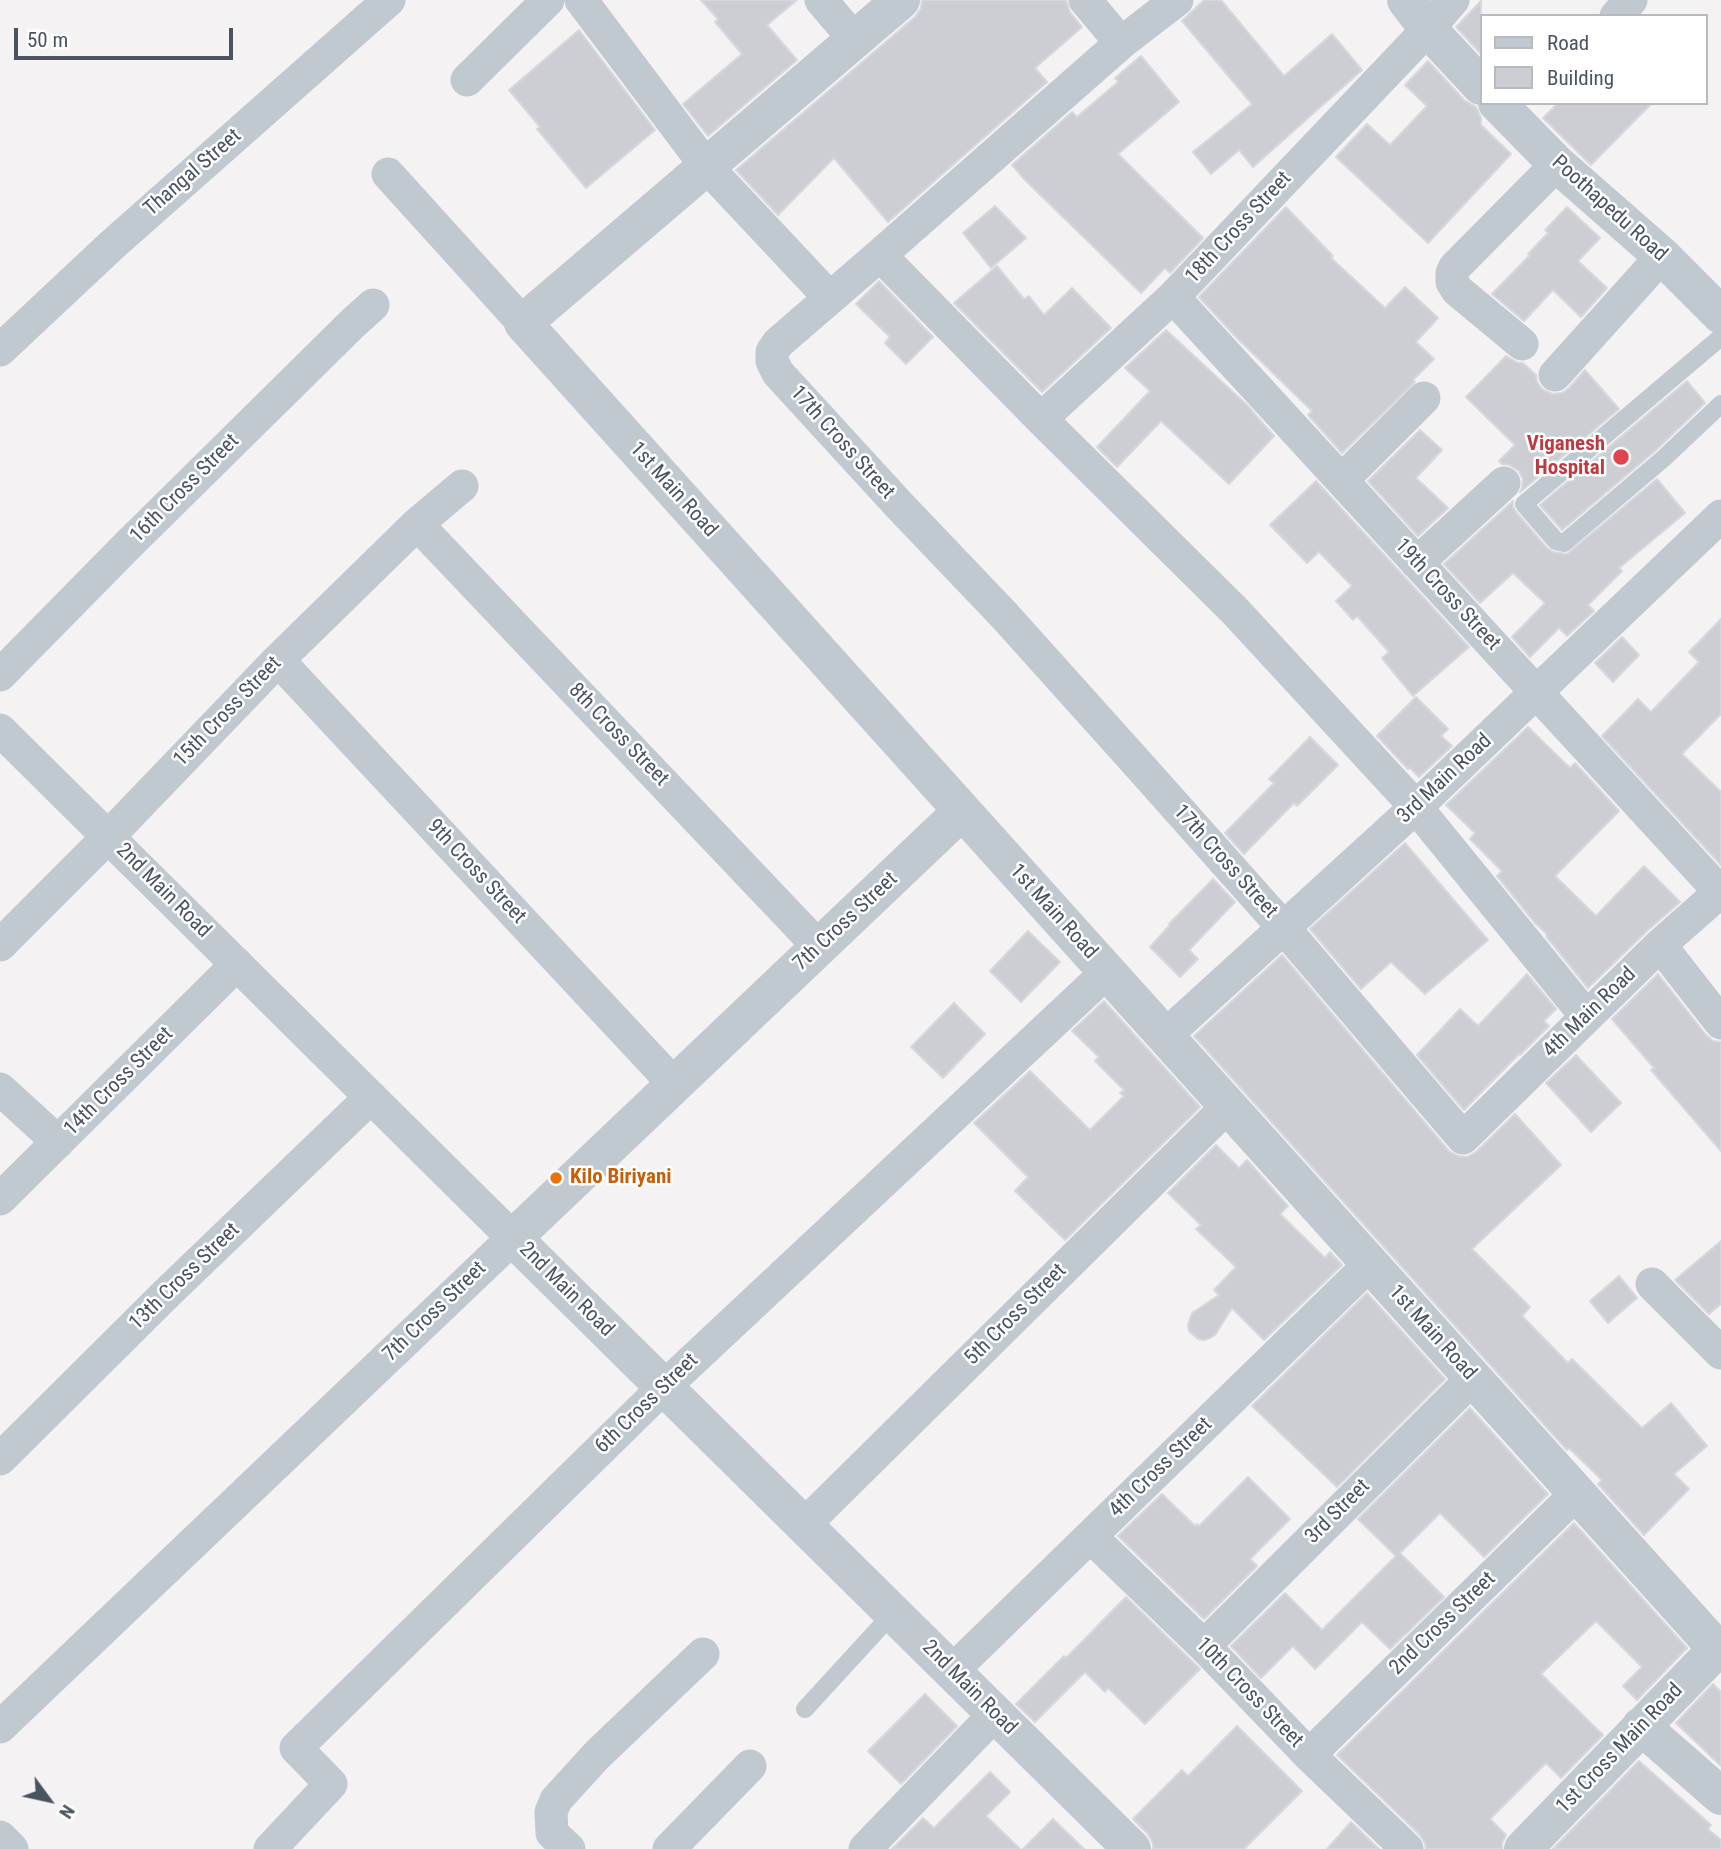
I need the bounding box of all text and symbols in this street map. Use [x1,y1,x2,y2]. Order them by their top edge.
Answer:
scale bar [18,14,236,58]
legend [1480,14,1707,105]
text: 50 m [27,28,68,52]
text: Road [1547,31,1589,55]
text: Building [1547,66,1614,90]
street label: Thangal Street [139,124,247,222]
street label: Poothapedu Road [1546,151,1672,267]
street label: 18th Cross Street [1181,167,1297,289]
street label: 17th Cross Street [785,381,899,505]
street label: 16th Cross Street [125,429,245,549]
place label: Viganesh Hospital [1527,432,1605,482]
street label: 1st Main Road [624,437,722,543]
marker: Viganesh Hospital [1611,447,1631,467]
street label: 19th Cross Street [1389,534,1505,656]
street label: 15th Cross Street [169,652,287,772]
street label: 8th Cross Street [563,678,673,792]
street label: 3rd Main Road [1393,729,1497,829]
street label: 17th Cross Street [1168,800,1282,924]
street label: 9th Cross Street [421,815,531,929]
street label: 2nd Main Road [110,838,216,944]
street label: 1st Main Road [1004,859,1102,965]
street label: 7th Cross Street [789,867,903,977]
street label: 4th Main Road [1538,962,1642,1064]
street label: 14th Cross Street [59,1022,179,1142]
place label: Kilo Biriyani [570,1165,672,1191]
marker: Kilo Biriyani [548,1170,564,1186]
street label: 13th Cross Street [125,1218,245,1336]
street label: 2nd Main Road [513,1237,619,1343]
street label: 7th Cross Street [378,1257,492,1367]
street label: 5th Cross Street [960,1259,1072,1371]
street label: 1st Main Road [1383,1280,1481,1386]
street label: 6th Cross Street [590,1349,704,1459]
street label: 4th Cross Street [1104,1413,1218,1523]
street label: 3rd Street [1300,1474,1376,1550]
street label: 2nd Cross Street [1385,1567,1501,1681]
street label: 10th Cross Street [1190,1633,1308,1753]
street label: 2nd Main Road [916,1635,1022,1741]
street label: 1st Cross Main Road [1551,1679,1689,1819]
north arrow [14,1765,84,1835]
text: N [54,1801,80,1823]

